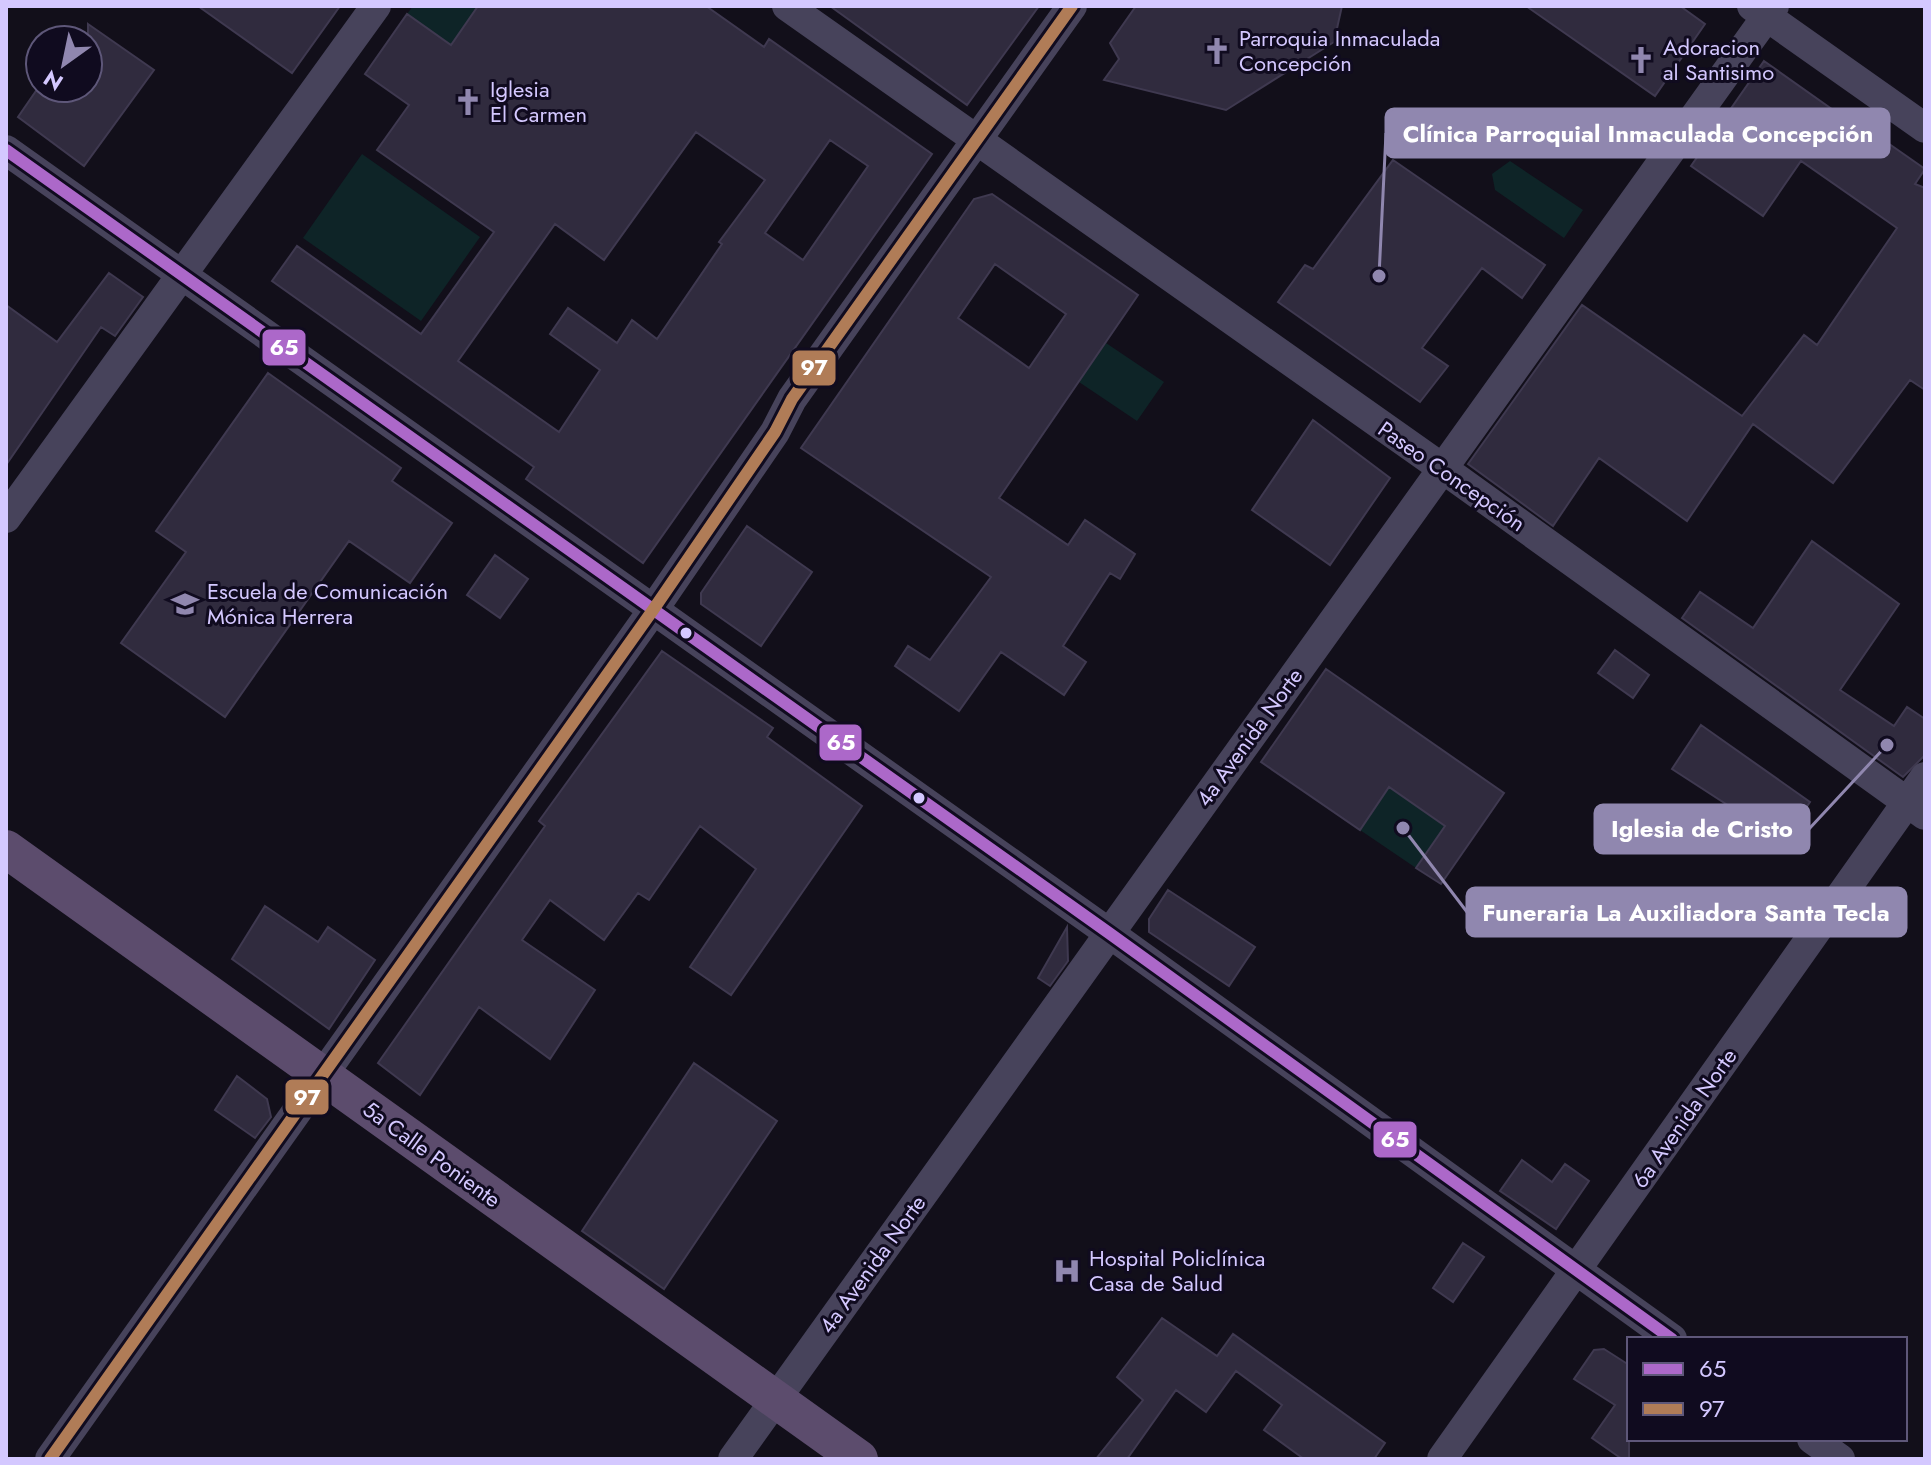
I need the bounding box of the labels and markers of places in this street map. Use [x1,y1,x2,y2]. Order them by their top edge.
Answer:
place label: Parroquia Inmaculada Concepción [1239,22,1440,79]
place label: Adoracion al Santisimo [1663,31,1774,88]
church icon: Parroquia Inmaculada Concepción [1202,36,1232,66]
church icon: Adoracion al Santisimo [1626,45,1656,75]
place label: Iglesia El Carmen [490,73,587,130]
church icon: Iglesia El Carmen [453,87,483,117]
callout: Clínica Parroquial Inmaculada Concepción [1386,109,1889,157]
place label: Escuela de Comunicación Mónica Herrera [207,575,448,632]
school or university icon: Escuela de Comunicación Mónica Herrera [170,589,200,619]
unlabelled marker [678,625,694,641]
unlabelled marker [911,790,927,806]
callout: Iglesia de Cristo [1595,805,1809,853]
callout: Funeraria La Auxiliadora Santa Tecla [1467,888,1906,936]
place label: Hospital Policlínica Casa de Salud [1089,1242,1265,1299]
hospital icon: Hospital Policlínica Casa de Salud [1052,1256,1082,1286]

